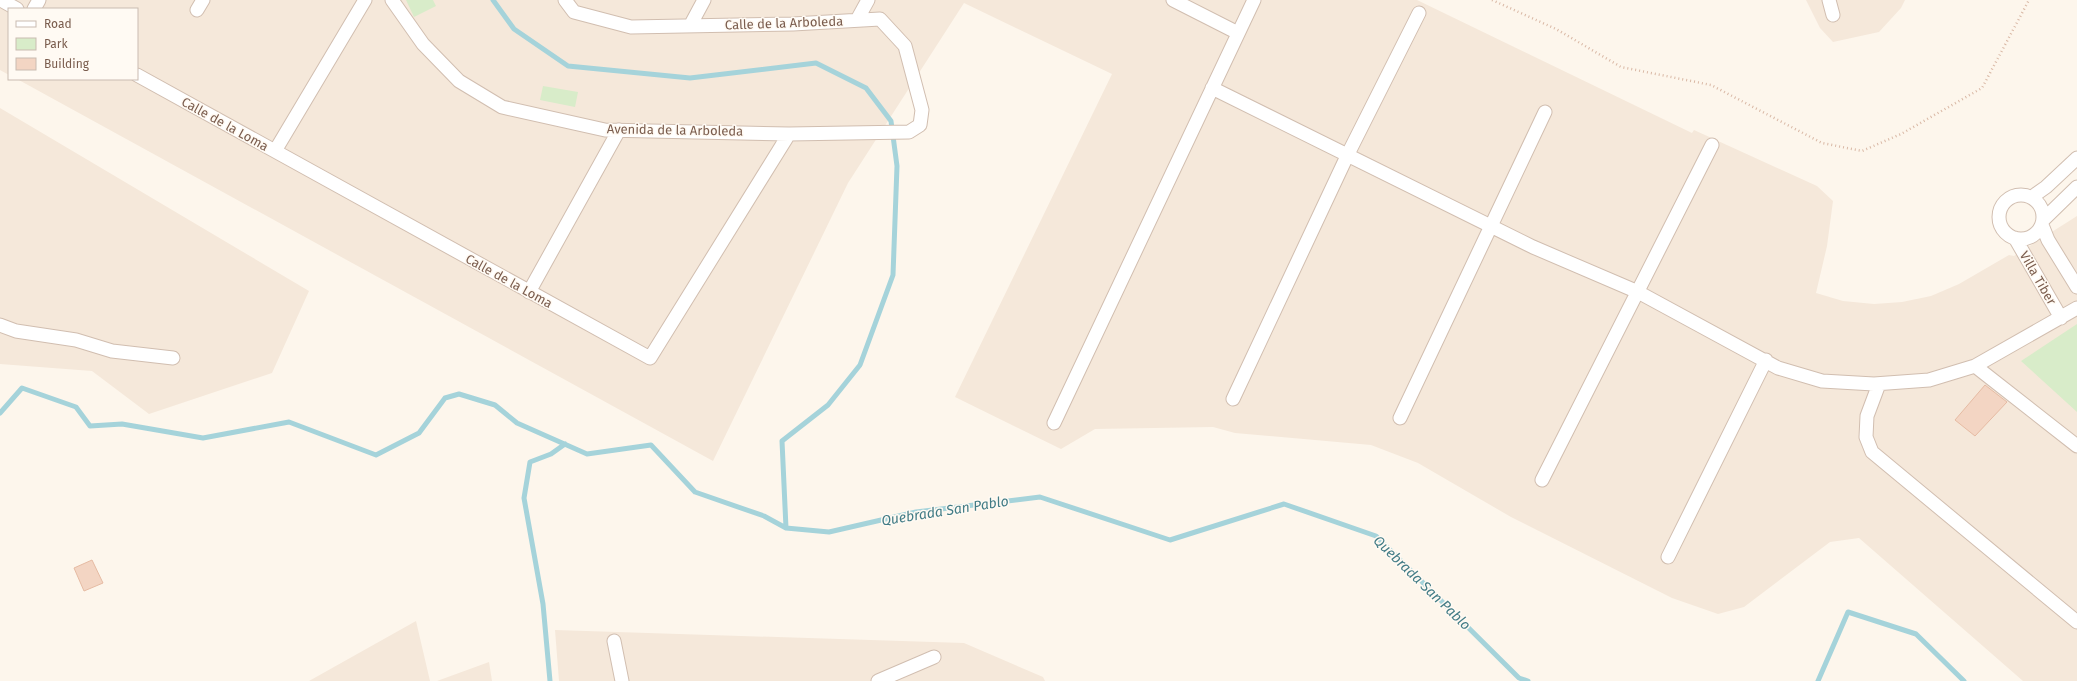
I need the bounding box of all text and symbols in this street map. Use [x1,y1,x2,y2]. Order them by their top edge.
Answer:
legend [8,8,138,80]
street label: Calle de la Arboleda [725,13,843,33]
text: Road [44,17,72,31]
text: Park [44,37,68,51]
text: Building [44,57,90,71]
street label: Calle de la Loma [179,94,271,154]
street label: Avenida de la Arboleda [607,121,743,139]
street label: Villa Tiber [2017,249,2059,307]
street label: Calle de la Loma [463,251,555,311]
water label: Quebrada San Pablo [880,493,1010,529]
water label: Quebrada San Pablo [1370,532,1474,634]

